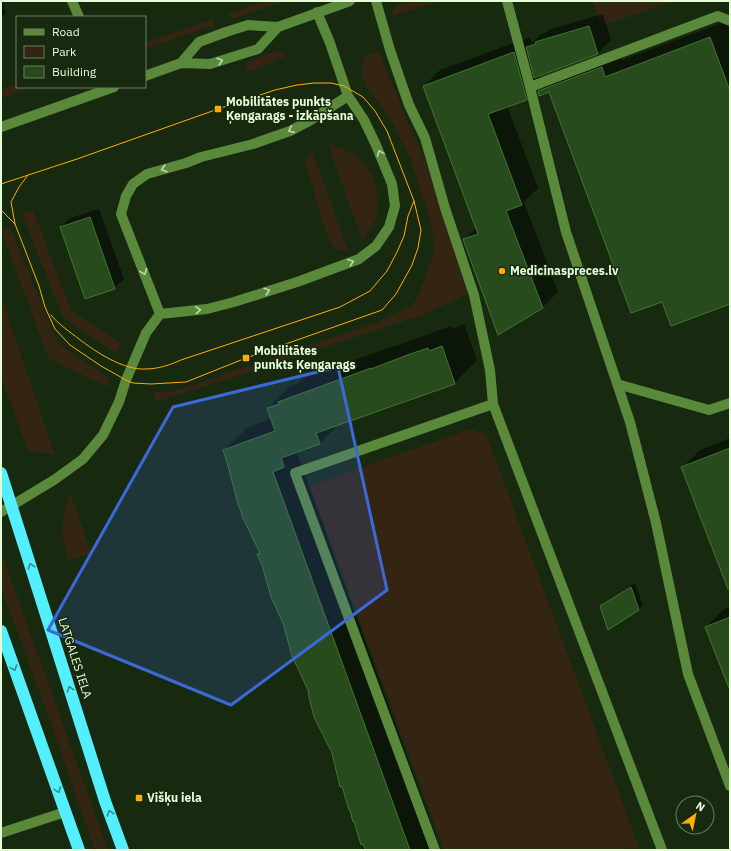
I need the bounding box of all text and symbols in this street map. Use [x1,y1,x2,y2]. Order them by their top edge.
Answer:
legend [16,16,146,88]
text: Road [52,24,80,39]
text: Park [52,44,77,59]
one-way arrow [216,57,223,66]
text: Building [52,64,97,79]
place label: Mobilitātes punkts Ķengarags - izkāpšana [226,94,354,124]
marker: Mobilitātes punkts Ķengarags - izkāpšana [213,104,223,114]
one-way arrow [287,125,295,133]
one-way arrow [376,150,384,157]
one-way arrow [161,164,168,173]
one-way arrow [348,258,355,266]
place label: Medicinaspreces.lv [510,263,619,278]
marker: Medicinaspreces.lv [497,266,507,276]
one-way arrow [139,268,147,275]
one-way arrow [263,287,270,296]
one-way arrow [195,306,201,315]
place label: Mobilitātes punkts Ķengarags [254,343,355,373]
marker: Mobilitātes punkts Ķengarags [241,353,251,363]
one-way arrow [27,562,36,569]
street label: LATGALES IELA [55,615,96,701]
one-way arrow [9,664,18,671]
one-way arrow [66,686,75,693]
one-way arrow [53,787,61,794]
place label: Višķu iela [147,790,202,806]
marker: Višķu iela [134,793,144,803]
north arrow [675,795,715,835]
text: N [693,799,708,815]
one-way arrow [106,810,114,817]

